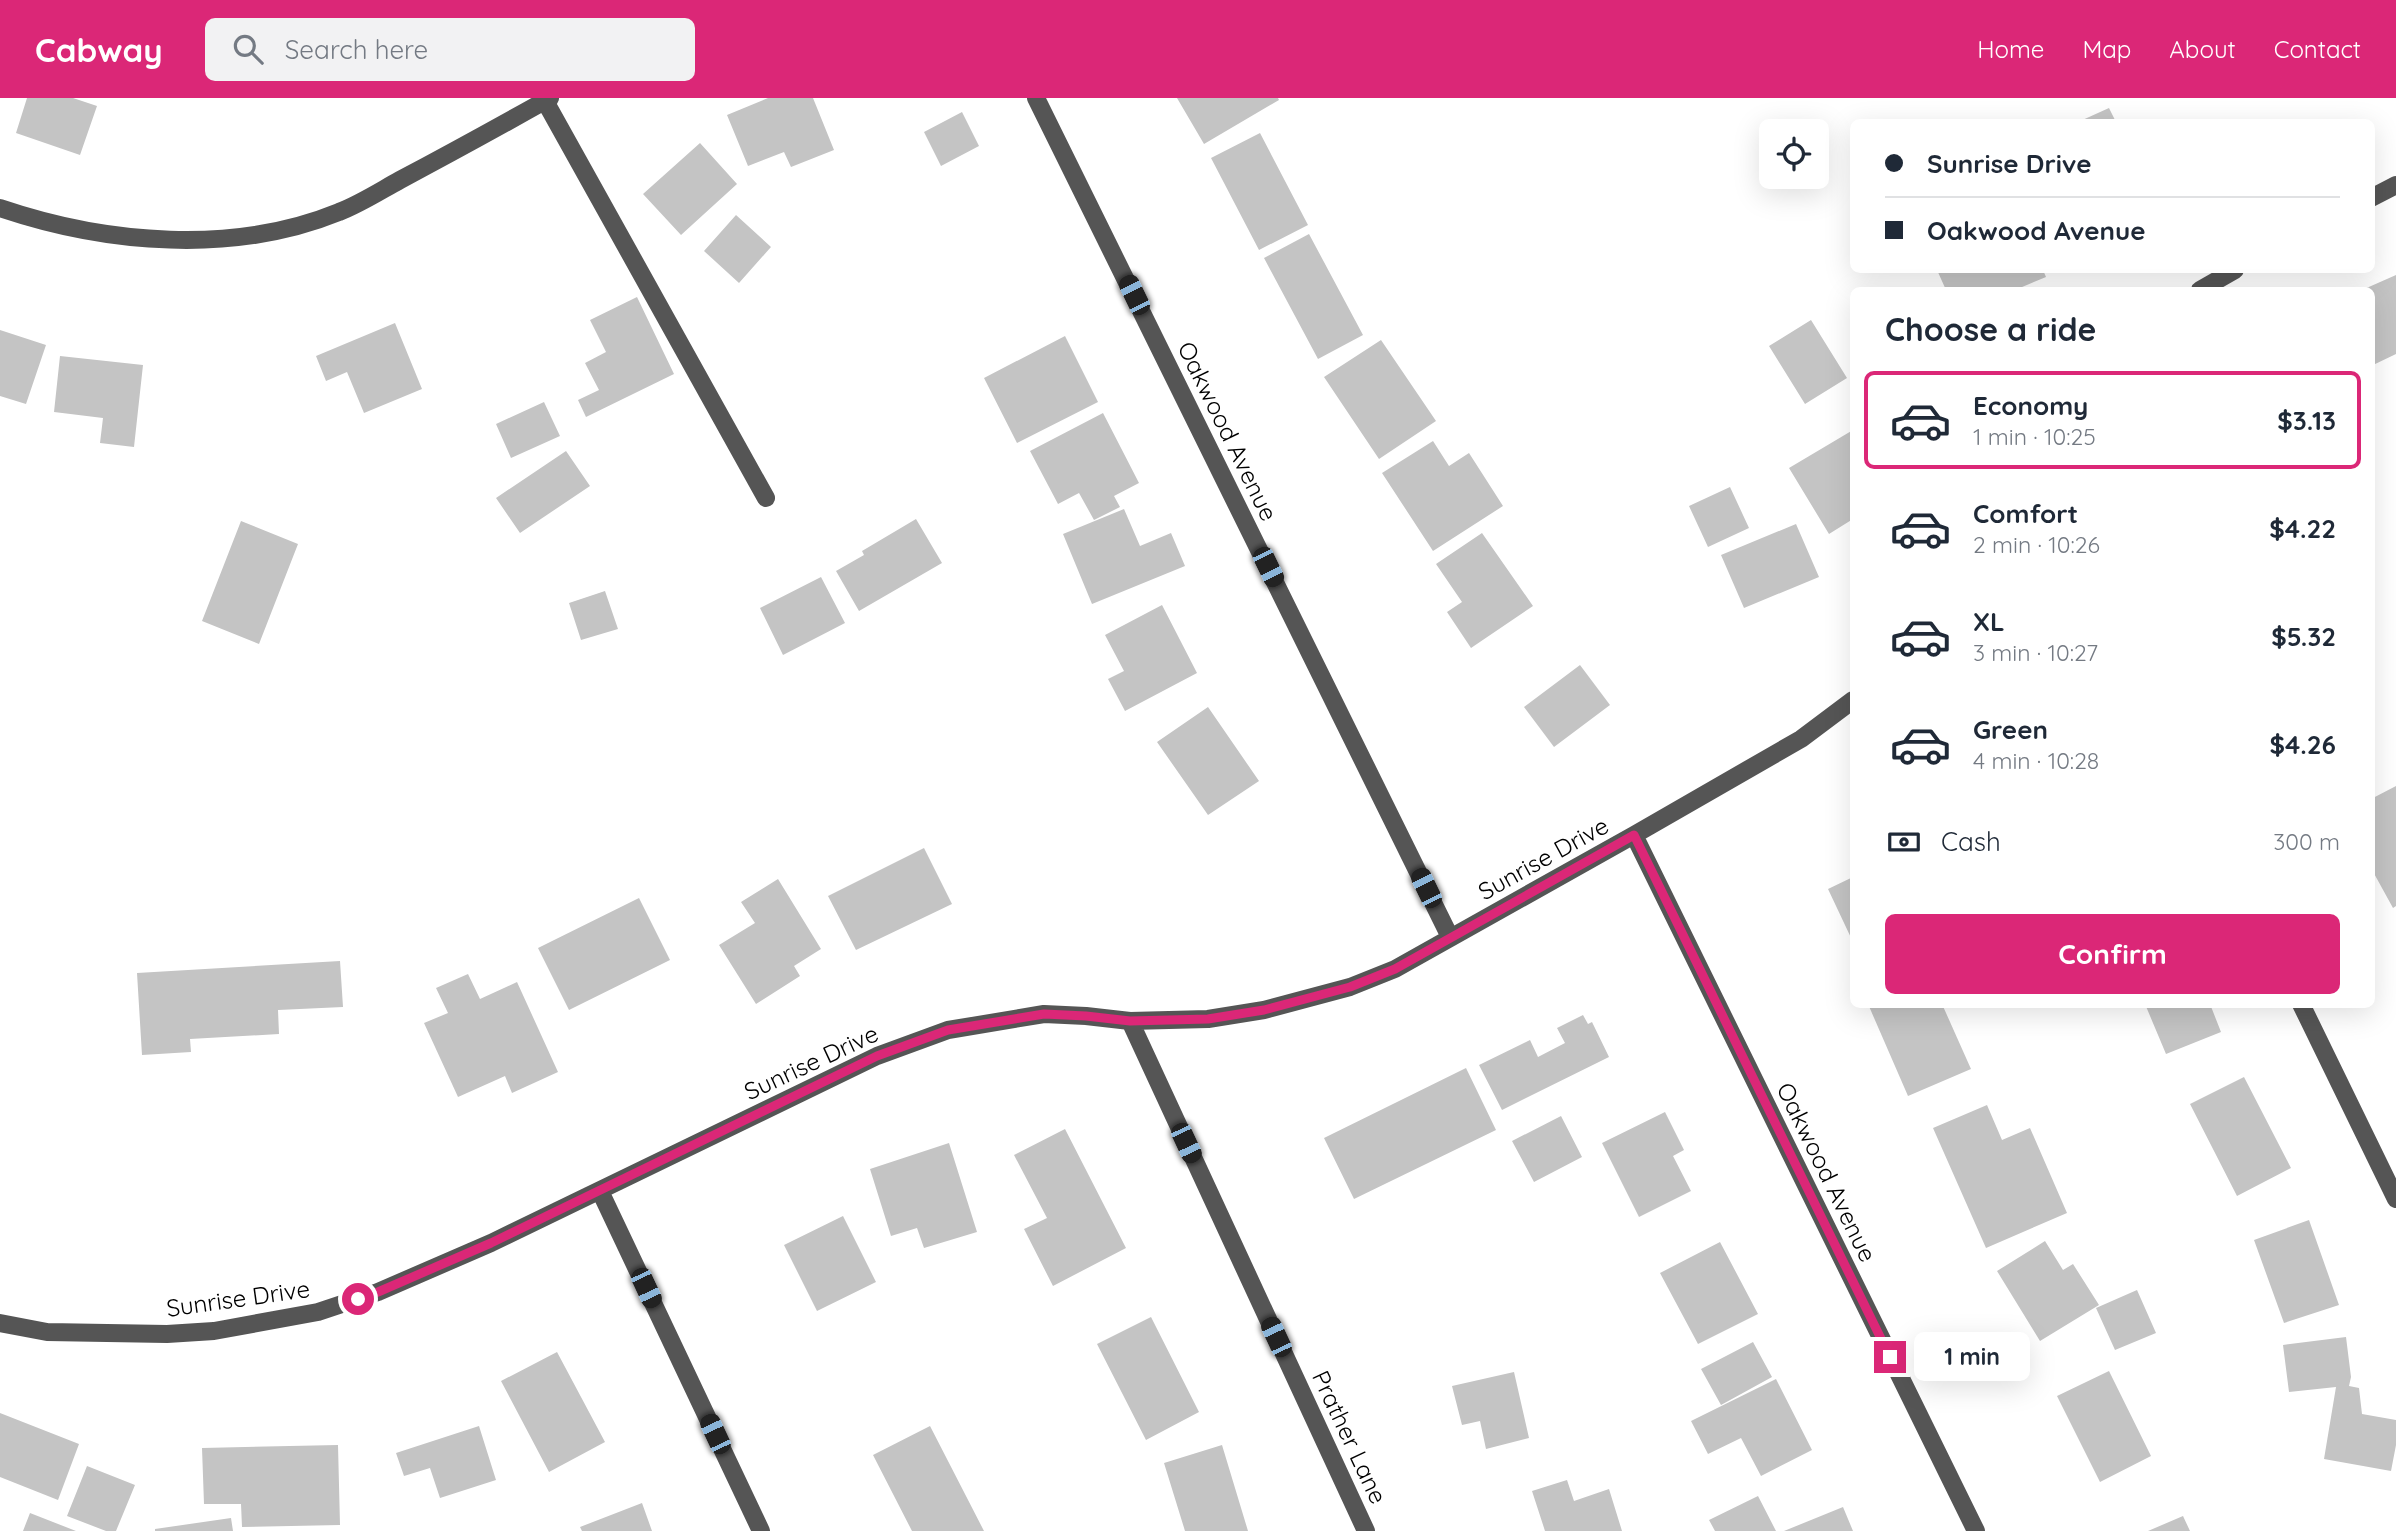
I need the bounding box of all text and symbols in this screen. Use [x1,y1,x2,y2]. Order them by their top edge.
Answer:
search box [205,18,695,81]
text: Cabway [35,29,163,70]
icon: search [229,30,267,68]
text: Search here [285,33,428,66]
text: Home [1977,34,2044,64]
text: Map [2082,34,2131,64]
text: About [2169,34,2236,64]
text: Contact [2274,34,2361,64]
map controls [1759,119,1829,189]
button: locate [1759,119,1829,189]
text: Sunrise Drive [1927,147,2092,180]
text: Oakwood Avenue [1927,214,2146,247]
car [1116,272,1153,318]
text: Choose a ride [1885,309,2097,349]
street label: Oakwood Avenue [1172,336,1284,526]
icon: car [1889,389,1952,452]
text: Economy [1973,389,2088,422]
text: $3.13 [2277,404,2336,437]
text: 1 min · 10:25 [1973,422,2096,451]
icon: car [1889,497,1952,560]
text: Comfort [1973,497,2078,530]
text: $4.22 [2269,512,2336,545]
text: 2 min · 10:26 [1973,530,2100,559]
car [1250,544,1287,590]
icon: car [1889,605,1952,668]
text: XL [1973,605,2005,638]
text: $5.32 [2271,620,2336,653]
text: 3 min · 10:27 [1973,638,2098,667]
icon: car [1889,713,1952,776]
text: Green [1973,713,2048,746]
text: $4.26 [2270,728,2336,761]
text: 4 min · 10:28 [1973,746,2099,775]
street label: Sunrise Drive [1473,810,1613,906]
icon: cash [1885,823,1923,861]
text: Cash [1941,825,2001,858]
text: 300 m [2273,827,2340,856]
car [1408,865,1445,911]
button: Confirm [1885,914,2340,994]
street label: Sunrise Drive [739,1018,883,1106]
street label: Oakwood Avenue [1771,1077,1883,1267]
car [1168,1120,1205,1166]
car [628,1265,665,1311]
street label: Sunrise Drive [164,1273,312,1323]
route start [342,1283,374,1315]
car [1258,1314,1295,1360]
callout: 1 min [1914,1332,2030,1382]
route end [1874,1341,1906,1373]
text: 1 min [1944,1342,2000,1371]
street label: Prather Lane [1306,1366,1394,1508]
car [697,1411,734,1457]

